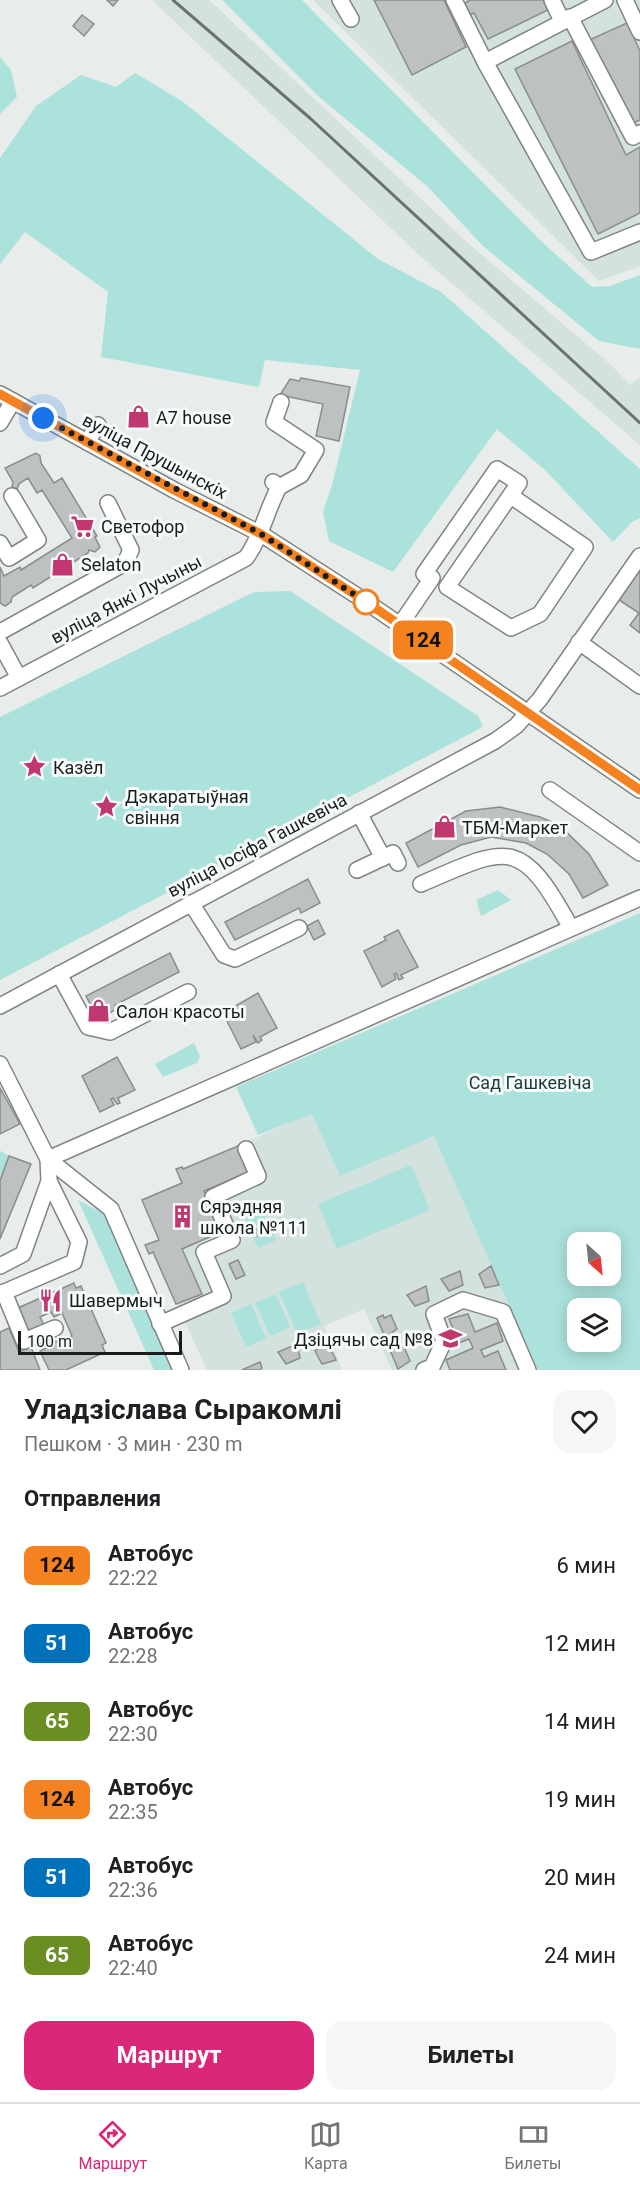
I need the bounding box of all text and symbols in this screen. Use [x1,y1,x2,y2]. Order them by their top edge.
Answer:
your location [28,403,58,433]
shop icon: A7 house [125,404,151,430]
place label: A7 house [156,407,231,428]
street label: вуліца Прушынскіх [79,409,231,503]
supermarket icon: Светофор [70,513,96,539]
place label: Светофор [101,516,184,537]
street label: вуліца Янкі Лучыны [47,550,205,648]
shop icon: Selaton [50,551,76,577]
place label: Selaton [81,554,141,575]
unlabelled marker [353,589,379,615]
line badge: 124 [388,620,458,660]
text: 124 [405,628,441,652]
place icon: Казёл [22,754,48,780]
place label: Казёл [53,757,103,778]
place label: Дэкаратыўная свіння [125,786,249,828]
street label: вуліца Іосіфа Гашкевіча [164,789,350,901]
place icon: Дэкаратыўная свіння [94,793,120,819]
shop icon: ТБМ-Маркет [431,814,457,840]
place label: ТБМ-Маркет [462,817,568,838]
shop icon: Салон красоты [85,998,111,1024]
place label: Салон красоты [116,1001,245,1022]
park label: Сад Гашкевіча [469,1072,591,1093]
place label: Сярэдняя школа №111 [200,1196,308,1238]
building icon: Сярэдняя школа №111 [169,1203,195,1229]
north arrow [567,1232,621,1286]
map controls [567,1232,621,1352]
restaurant icon: Шавермыч [38,1287,64,1313]
place label: Шавермыч [69,1290,163,1311]
button: layers [567,1298,621,1352]
school or university icon: Дзіцячы сад №8 [438,1326,464,1352]
scale bar [18,1328,182,1356]
place label: Дзіцячы сад №8 [294,1329,433,1350]
text: 100 m [27,1332,72,1351]
button: heart [553,1390,616,1453]
text: Уладзіслава Сыракомлі [24,1393,342,1426]
text: Пешком · 3 мин · 230 m [24,1432,243,1456]
text: Отправления [24,1486,161,1511]
text: Автобус [108,1541,193,1566]
text: 124 [39,1553,75,1577]
text: 6 мин [556,1553,616,1578]
text: 22:22 [108,1566,158,1590]
text: Автобус [108,1619,193,1644]
text: 51 [45,1631,69,1655]
text: 12 мин [544,1631,616,1656]
text: 22:28 [108,1644,158,1668]
text: Автобус [108,1697,193,1722]
text: 65 [45,1709,69,1733]
text: 14 мин [544,1709,616,1734]
text: 22:30 [108,1722,158,1746]
text: Автобус [108,1775,193,1800]
text: 124 [39,1787,75,1811]
text: 19 мин [544,1787,616,1812]
text: 22:35 [108,1800,158,1824]
text: Автобус [108,1853,193,1878]
text: 51 [45,1865,69,1889]
text: 20 мин [544,1865,616,1890]
text: 22:36 [108,1878,158,1902]
text: Автобус [108,1931,193,1956]
text: 65 [45,1943,69,1967]
text: 24 мин [544,1943,616,1968]
text: 22:40 [108,1956,158,1980]
button: Маршрут [24,2021,314,2090]
button: Билеты [326,2021,616,2090]
tab: Маршрут [78,2118,147,2173]
tab: Карта [304,2118,348,2173]
tab: Билеты [504,2118,562,2173]

